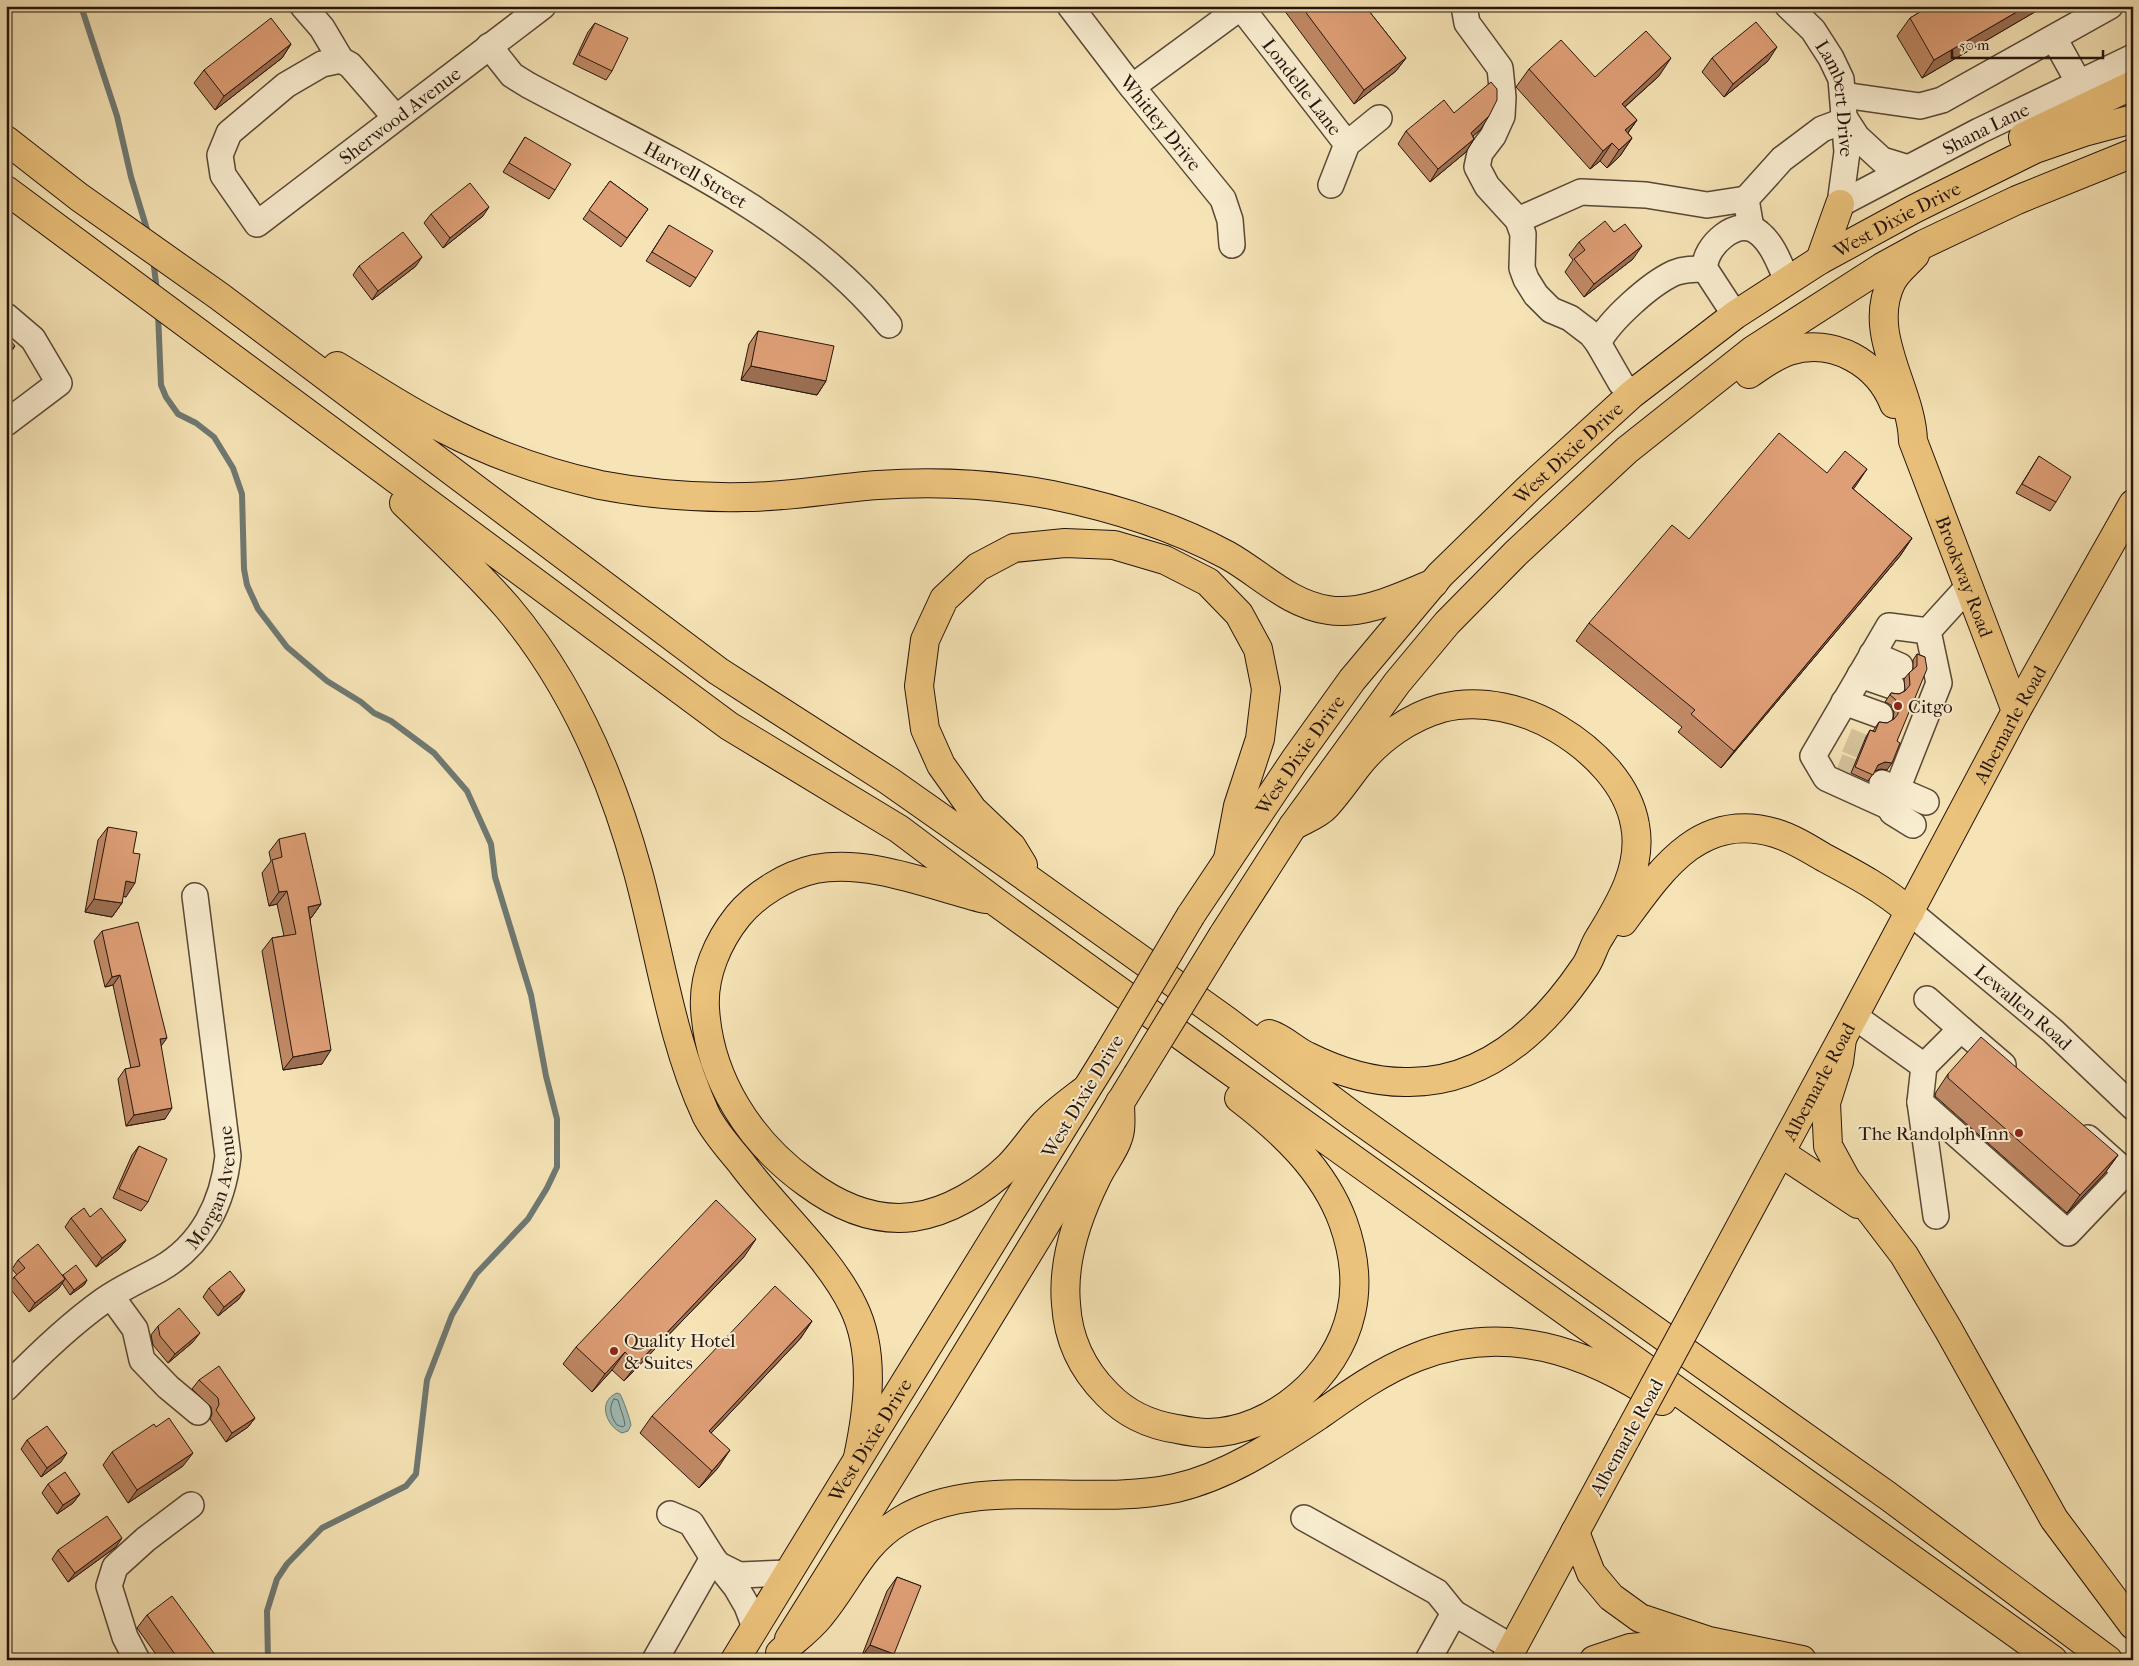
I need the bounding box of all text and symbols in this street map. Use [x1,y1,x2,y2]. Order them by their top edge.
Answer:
scale bar [1952,28,2103,60]
street label: Londelle Lane [1257,35,1346,140]
street label: Lambert Drive [1810,36,1857,158]
text: 50 m [1959,36,1990,54]
street label: Sherwood Avenue [335,63,465,169]
street label: Whitley Drive [1114,70,1206,175]
street label: Shana Lane [1939,99,2033,160]
street label: Harvell Street [640,137,751,214]
street label: West Dixie Drive [1829,178,1964,263]
street label: West Dixie Drive [1509,398,1628,509]
street label: Brookway Road [1931,513,1997,641]
street label: Albemarle Road [1969,662,2052,788]
street label: West Dixie Drive [1251,691,1350,820]
place label: Citgo [1908,696,1953,718]
marker: Citgo [1892,700,1904,712]
street label: Lewallen Road [1970,960,2077,1056]
street label: Albemarle Road [1778,1019,1860,1145]
street label: West Dixie Drive [1037,1031,1128,1163]
place label: The Randolph Inn [1859,1123,2009,1145]
street label: Morgan Avenue [182,1125,240,1254]
marker: The Randolph Inn [2013,1127,2025,1139]
place label: Quality Hotel & Suites [624,1330,736,1374]
marker: Quality Hotel & Suites [608,1345,620,1357]
street label: West Dixie Drive [824,1375,917,1507]
street label: Albemarle Road [1585,1375,1668,1501]

